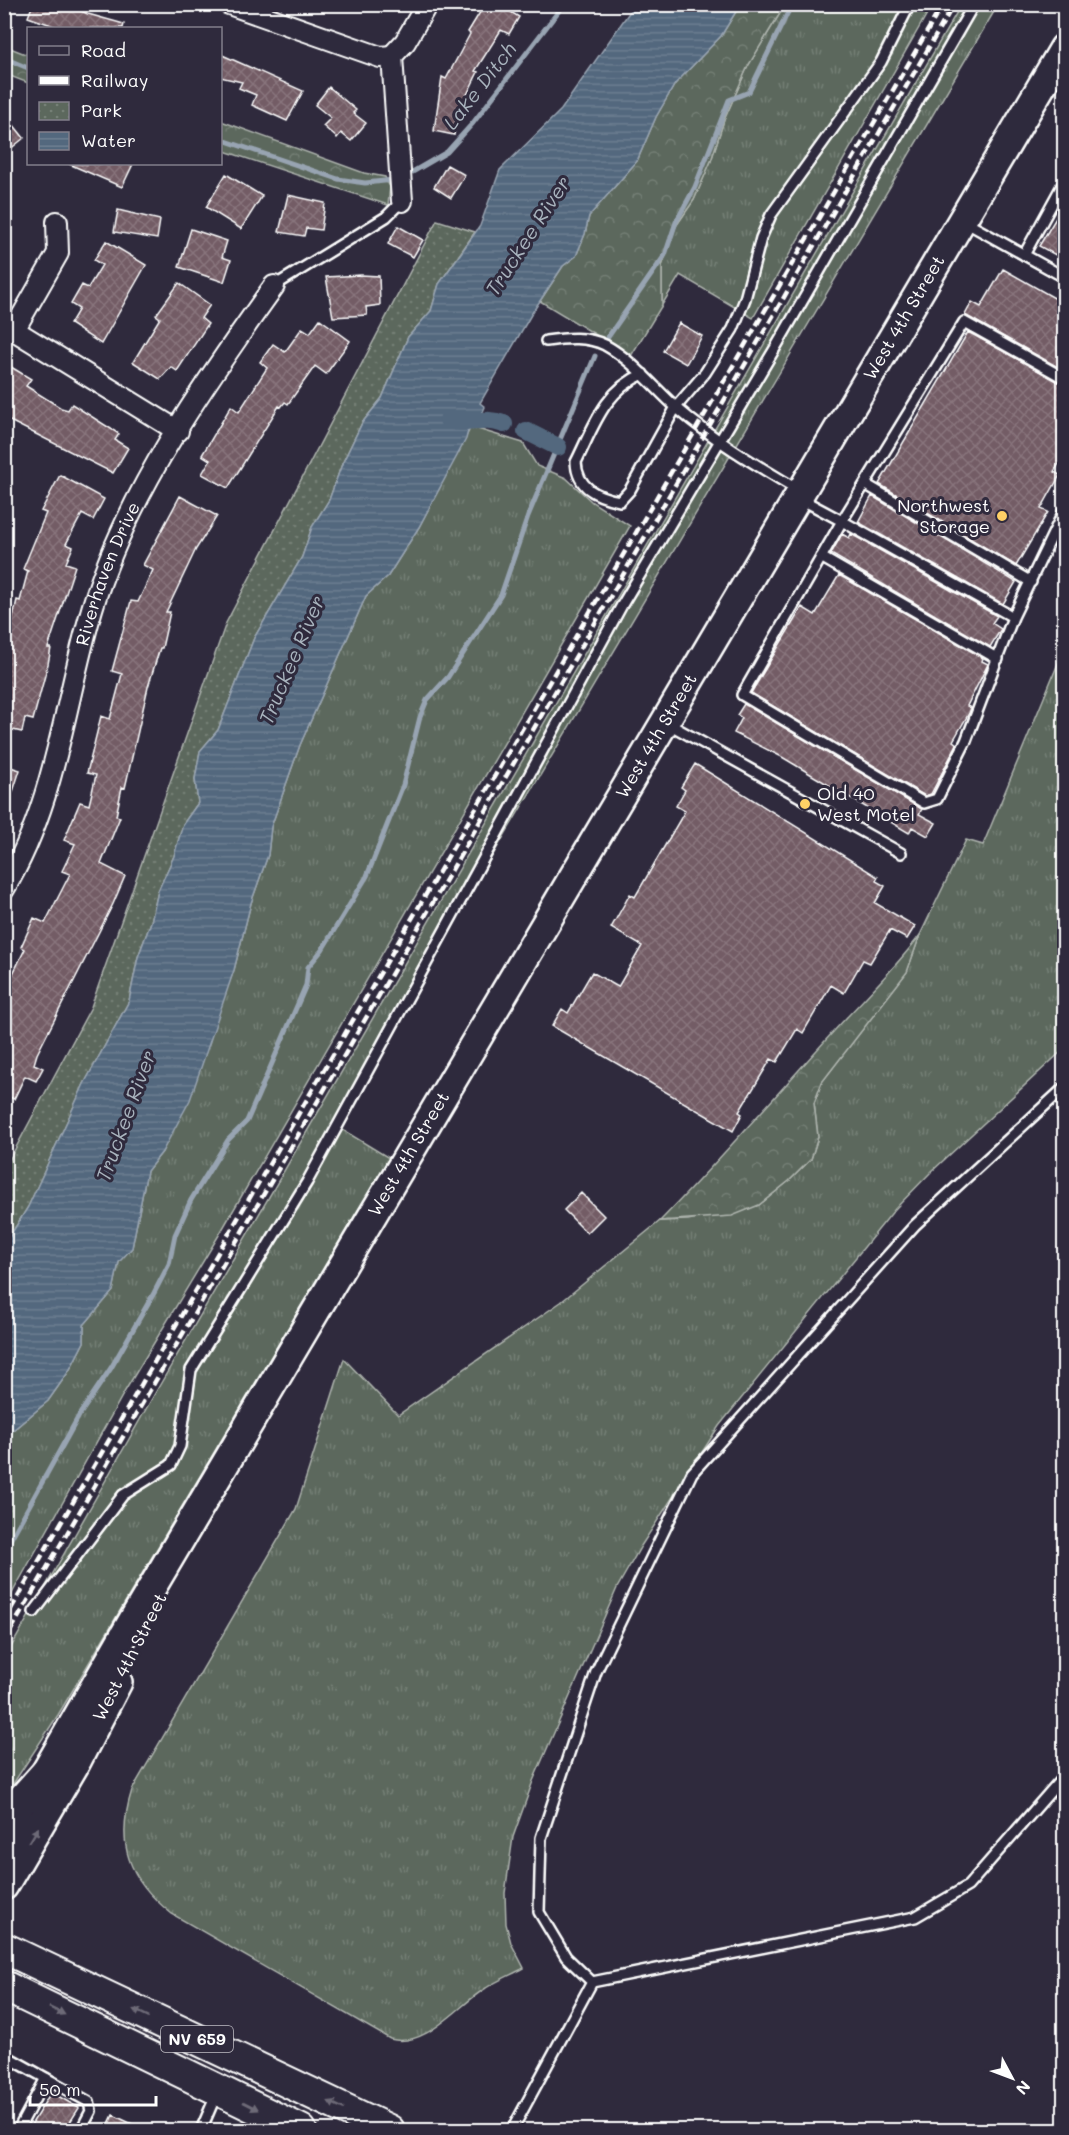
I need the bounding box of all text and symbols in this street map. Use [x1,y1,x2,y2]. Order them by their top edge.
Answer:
legend [27,27,222,165]
water label: Lake Ditch [437,36,521,134]
text: Road [81,38,126,62]
text: Railway [81,68,148,92]
text: Park [81,98,122,122]
text: Water [81,128,136,152]
water label: Truckee River [479,171,576,300]
street label: West 4th Street [857,250,950,384]
place label: Northwest Storage [897,493,990,538]
street label: Riverhaven Drive [69,497,145,648]
marker: Northwest Storage [995,509,1009,523]
water label: Truckee River [252,591,330,728]
street label: West 4th Street [609,669,702,802]
place label: Old 40 West Motel [817,781,915,826]
marker: Old 40 West Motel [798,797,812,811]
water label: Truckee River [89,1047,161,1185]
street label: West 4th Street [362,1087,454,1220]
street label: West 4th Street [86,1588,172,1725]
one-way arrow [29,1827,40,1843]
one-way arrow [49,2007,66,2016]
one-way arrow [132,2008,149,2017]
road number: NV 659 [161,2026,233,2052]
north arrow [982,2048,1042,2108]
scale bar [30,2069,156,2107]
text: 50 m [39,2077,81,2101]
text: N [1012,2077,1036,2100]
one-way arrow [327,2101,344,2110]
one-way arrow [243,2102,260,2111]

